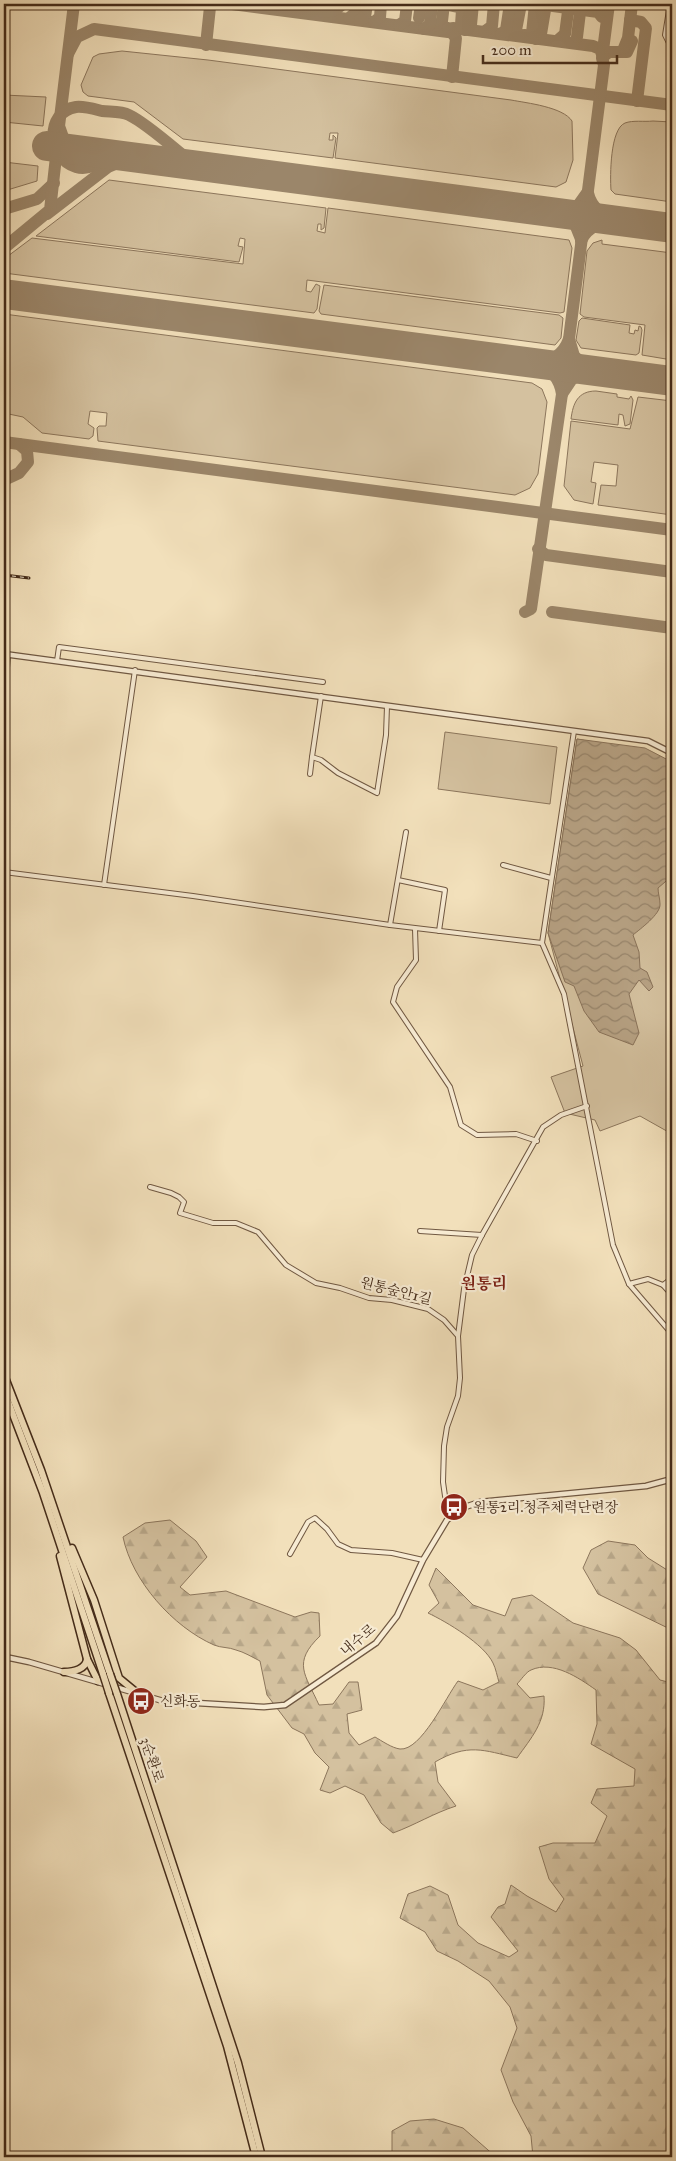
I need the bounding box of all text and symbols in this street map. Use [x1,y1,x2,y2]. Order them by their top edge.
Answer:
scale bar [483,32,617,64]
text: 200 m [491,41,532,59]
street label: 원통숲안1길 [358,1274,434,1308]
district label: 원통리 [461,1274,507,1293]
bus stop icon: 원통2리.청주체력단련장 [439,1492,469,1522]
place label: 원통2리.청주체력단련장 [473,1499,619,1516]
street label: 내수로 [337,1620,379,1660]
bus stop icon: 신화동 [126,1686,156,1716]
place label: 신화동 [160,1693,201,1710]
street label: 3순환로 [137,1735,167,1785]

